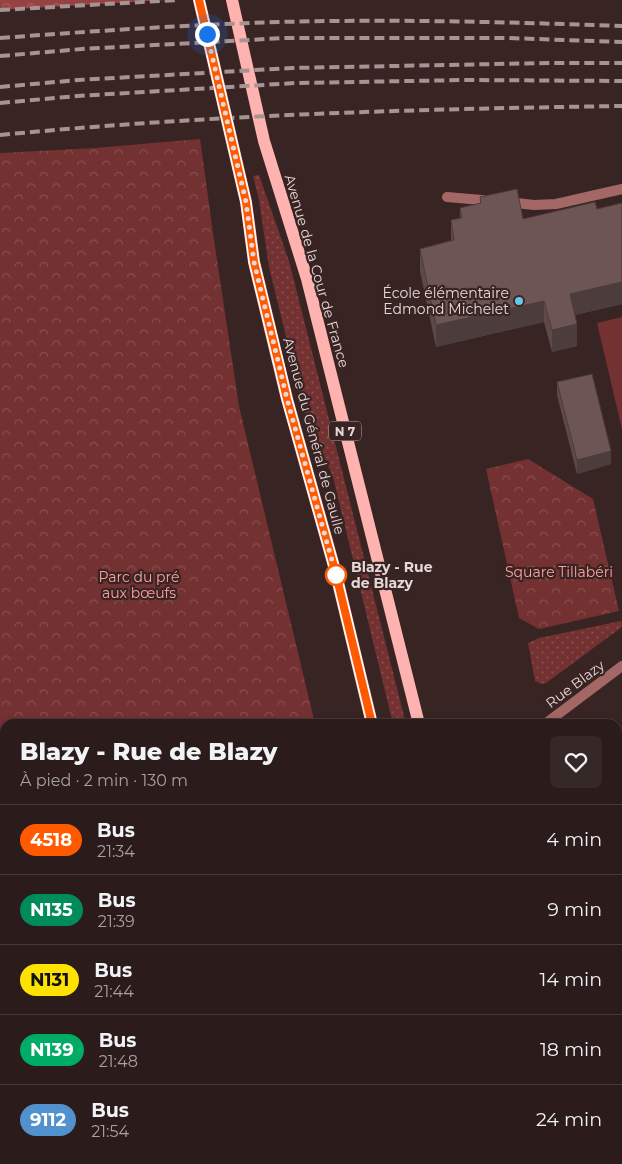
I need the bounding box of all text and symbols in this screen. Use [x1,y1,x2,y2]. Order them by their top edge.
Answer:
your location [195,22,220,47]
street label: Avenue de la Cour de France [281,172,353,370]
place label: École élémentaire Edmond Michelet [383,284,509,318]
marker: École élémentaire Edmond Michelet [513,295,525,307]
street label: Avenue du Général de Gaulle [279,336,349,536]
road number: N 7 [329,422,361,441]
place label: Blazy - Rue de Blazy [351,558,433,592]
park label: Square Tillabéri [505,563,613,581]
marker: Blazy - Rue de Blazy [325,564,347,586]
park label: Parc du pré aux bœufs [98,568,180,602]
street label: Rue Blazy [542,656,608,712]
button: heart [550,736,602,788]
text: Blazy - Rue de Blazy [20,737,278,766]
text: À pied · 2 min · 130 m [20,771,188,790]
text: Bus [97,819,135,842]
text: 4 min [546,828,602,851]
text: 4518 [30,829,72,851]
text: 21:34 [97,842,135,861]
text: Bus [98,889,135,912]
text: 9 min [547,898,602,921]
text: N135 [30,899,73,921]
text: 21:39 [98,912,135,931]
text: Bus [94,959,132,982]
text: 14 min [539,968,602,991]
text: N131 [30,969,69,991]
text: 21:44 [94,982,134,1001]
text: Bus [99,1029,136,1052]
text: 18 min [540,1038,602,1061]
text: N139 [30,1039,74,1061]
text: 21:48 [99,1052,138,1071]
text: Bus [91,1099,129,1122]
text: 24 min [536,1108,602,1131]
text: 9112 [30,1109,66,1131]
text: 21:54 [91,1122,129,1141]

